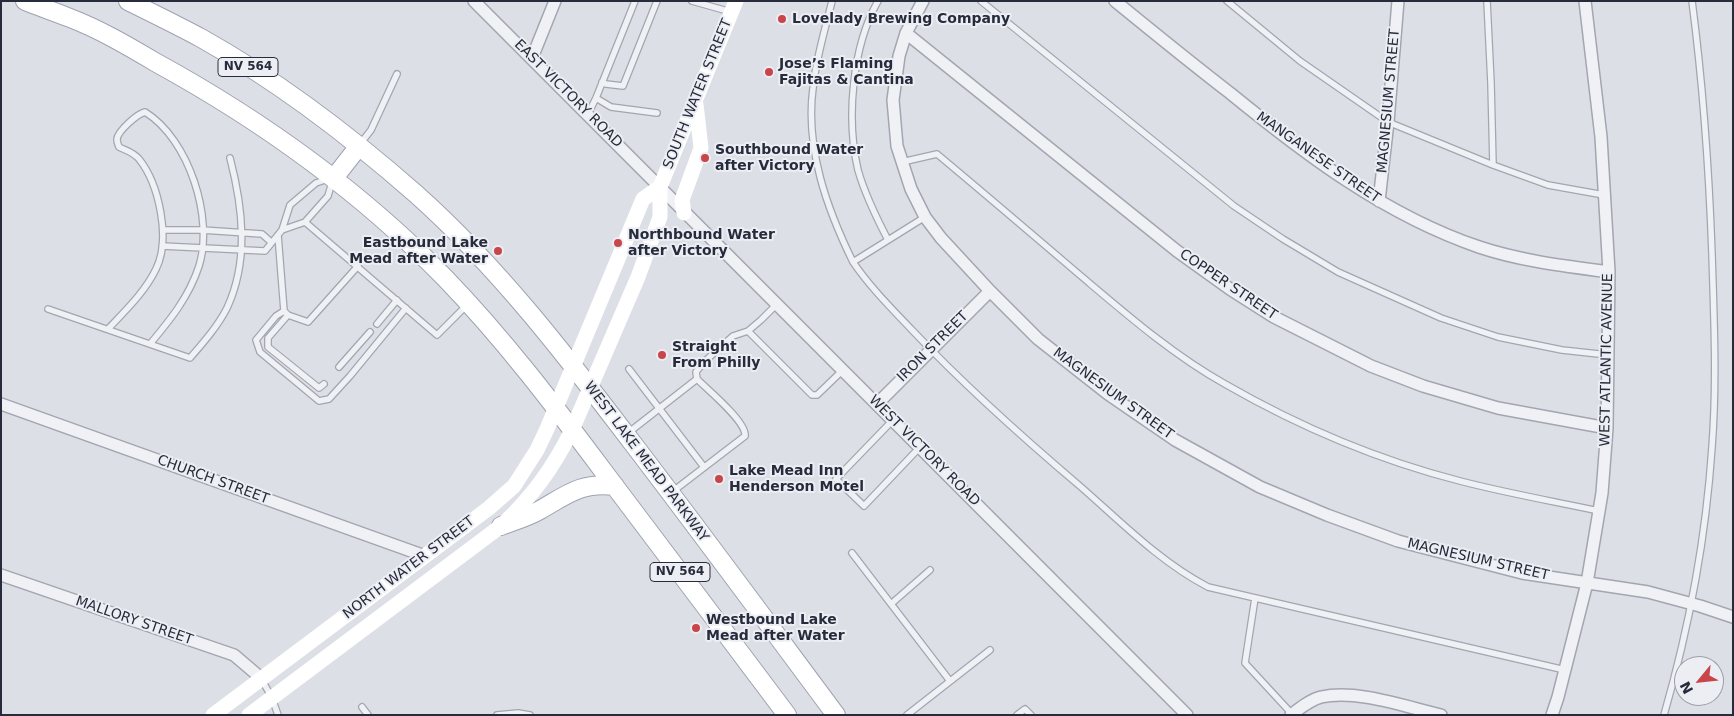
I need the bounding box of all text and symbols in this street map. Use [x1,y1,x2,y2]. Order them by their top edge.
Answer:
place label: Lovelady Brewing Company [792,11,1010,27]
marker: Lovelady Brewing Company [776,13,788,25]
street label: SOUTH WATER STREET [660,17,736,171]
street label: MAGNESIUM STREET [1374,28,1404,174]
street label: EAST VICTORY ROAD [510,36,626,152]
place label: Jose’s Flaming Fajitas & Cantina [779,56,914,88]
road number: NV 564 [218,58,278,76]
marker: Jose’s Flaming Fajitas & Cantina [763,66,775,78]
street label: MANGANESE STREET [1253,109,1383,207]
place label: Southbound Water after Victory [715,142,863,174]
marker: Southbound Water after Victory [699,152,711,164]
place label: Northbound Water after Victory [628,227,775,260]
place label: Eastbound Lake Mead after Water [349,235,488,268]
marker: Northbound Water after Victory [612,237,624,249]
marker: Eastbound Lake Mead after Water [492,245,504,257]
street label: COPPER STREET [1176,246,1280,324]
street label: WEST ATLANTIC AVENUE [1597,273,1617,447]
street label: IRON STREET [894,308,972,386]
place label: Straight From Philly [672,339,760,372]
street label: MAGNESIUM STREET [1049,345,1177,443]
marker: Straight From Philly [656,349,668,361]
street label: WEST LAKE MEAD PARKWAY [580,379,712,545]
street label: WEST VICTORY ROAD [865,392,983,510]
street label: CHURCH STREET [155,452,271,508]
place label: Lake Mead Inn Henderson Motel [729,463,864,496]
marker: Lake Mead Inn Henderson Motel [713,473,725,485]
street label: NORTH WATER STREET [340,513,478,623]
street label: MAGNESIUM STREET [1406,536,1550,584]
road number: NV 564 [650,562,710,582]
street label: MALLORY STREET [73,593,195,649]
place label: Westbound Lake Mead after Water [706,612,845,644]
marker: Westbound Lake Mead after Water [690,622,702,634]
north arrow [1674,656,1724,706]
text: N [1677,679,1696,697]

